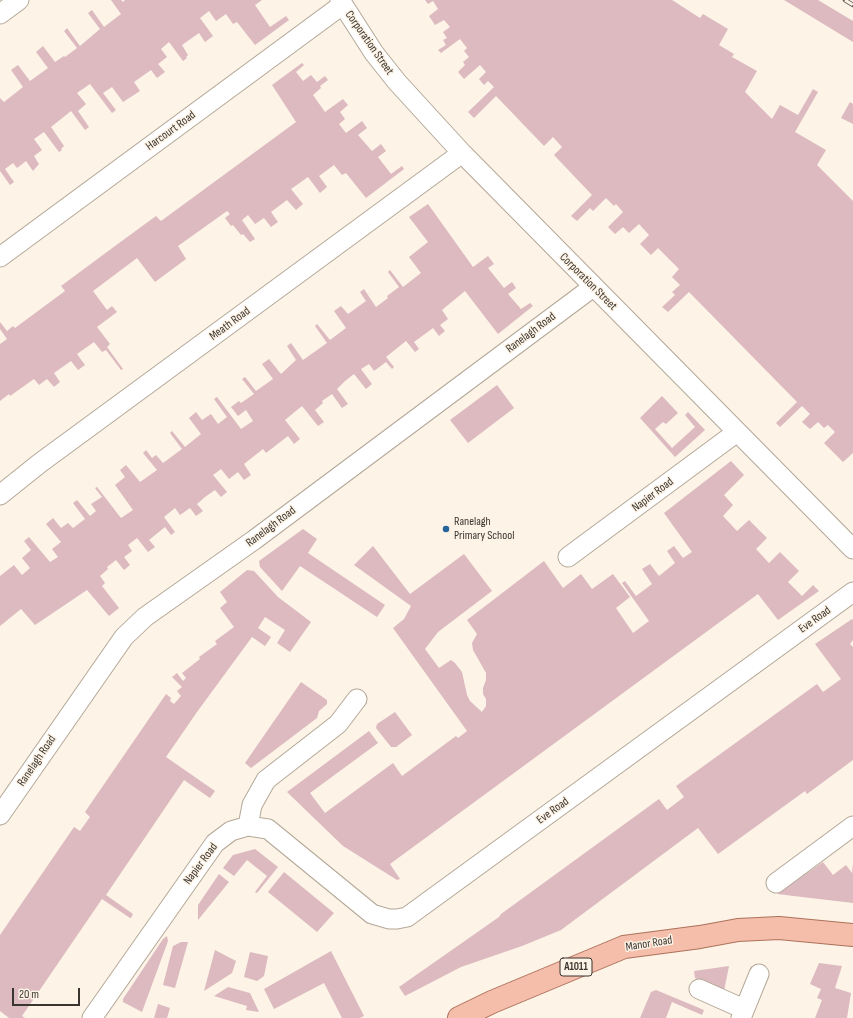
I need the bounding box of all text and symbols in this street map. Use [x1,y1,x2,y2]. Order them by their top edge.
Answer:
street label: Corporation Street [342,8,396,78]
street label: Harcourt Road [143,108,199,154]
street label: Corporation Street [556,250,620,314]
street label: Meath Road [207,304,253,344]
street label: Ranelagh Road [503,310,559,356]
street label: Napier Road [629,475,677,515]
street label: Ranelagh Road [243,504,299,550]
place label: Ranelagh Primary School [454,515,514,543]
marker: Ranelagh Primary School [441,524,451,534]
street label: Eve Road [796,604,834,636]
street label: Ranelagh Road [15,733,59,789]
street label: Eve Road [534,795,572,827]
street label: Napier Road [181,840,221,888]
street label: Manor Road [625,933,673,955]
road number: A1011 [560,958,592,976]
scale bar [14,980,82,1006]
text: 20 m [19,987,39,1002]

